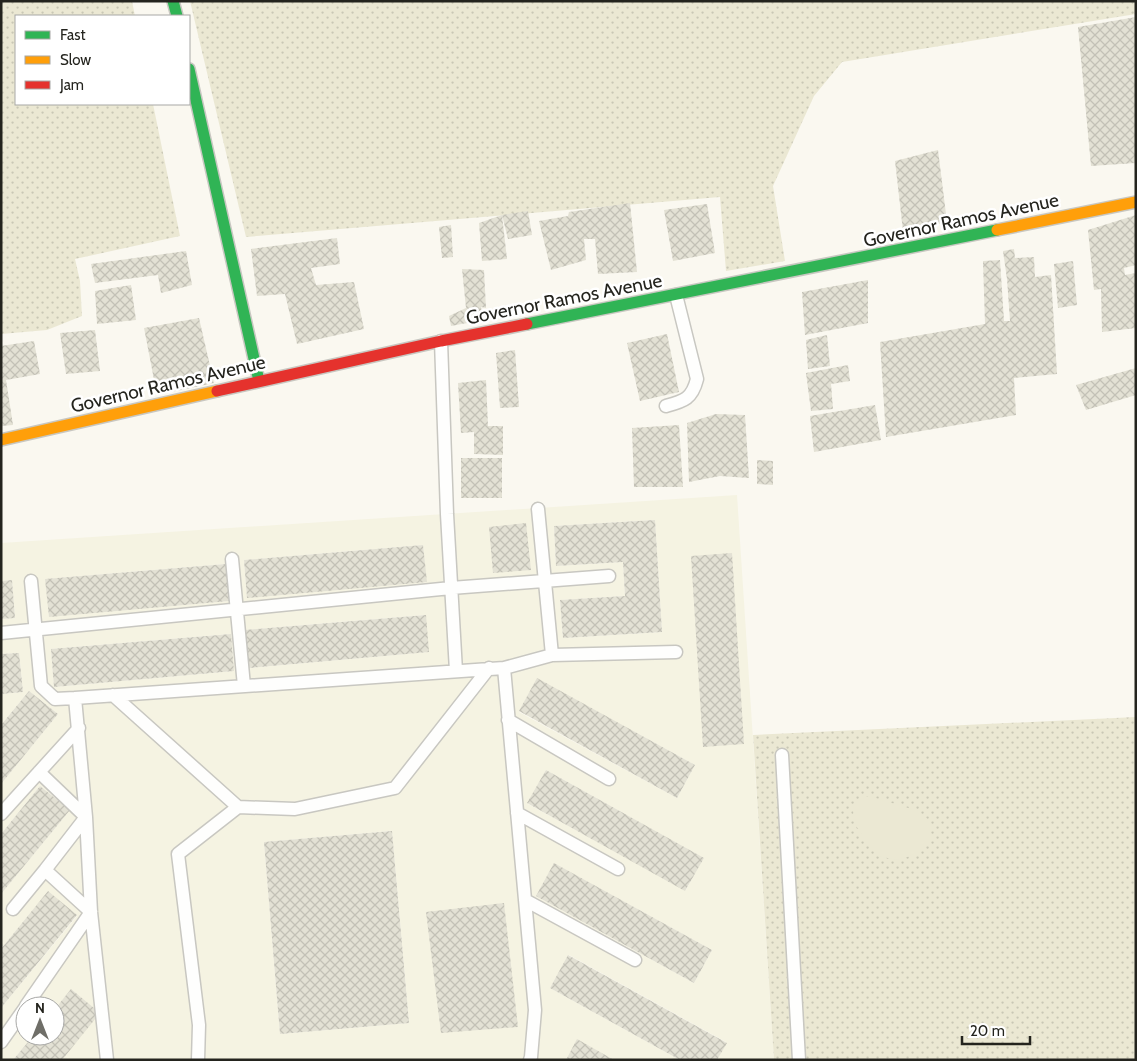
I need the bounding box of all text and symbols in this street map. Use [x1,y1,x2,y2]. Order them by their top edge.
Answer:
legend [15,15,190,105]
text: Fast [60,26,85,44]
text: Slow [60,51,91,69]
text: Jam [59,76,84,94]
street label: Governor Ramos Avenue [861,188,1061,252]
street label: Governor Ramos Avenue [464,269,664,329]
street label: Governor Ramos Avenue [68,350,268,418]
north arrow [15,996,65,1046]
text: N [35,999,45,1017]
scale bar [962,1014,1030,1046]
text: 20 m [970,1022,1005,1040]

